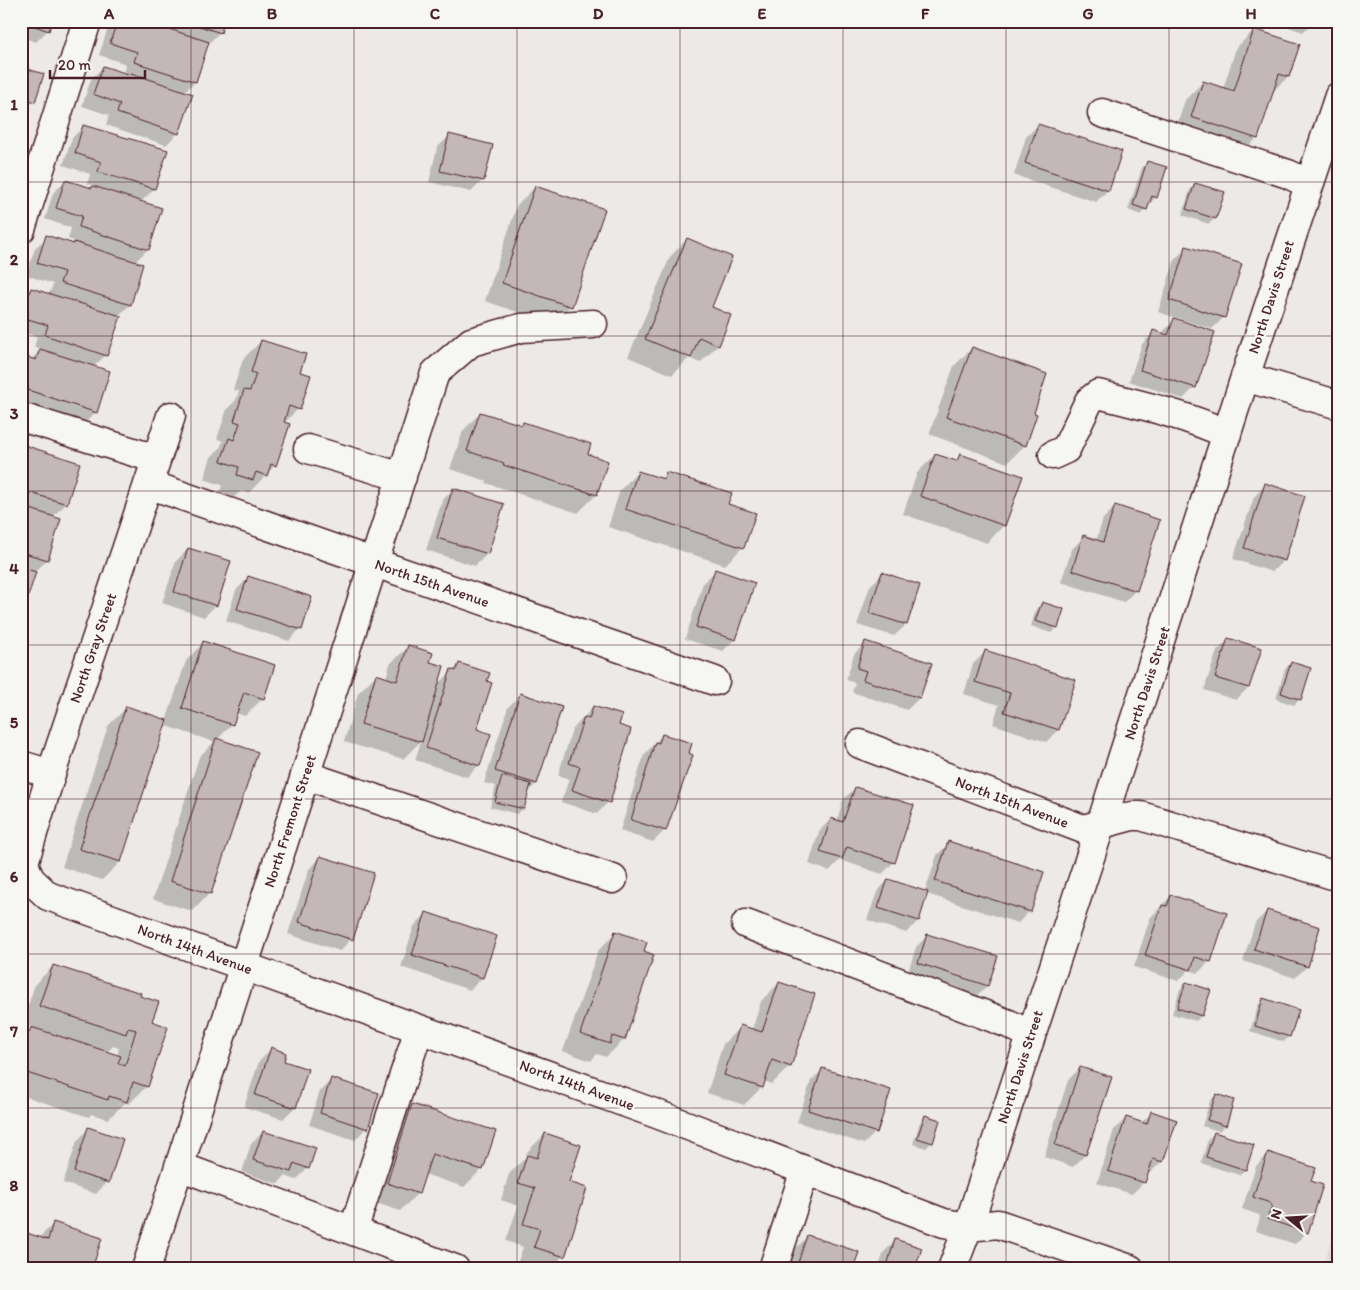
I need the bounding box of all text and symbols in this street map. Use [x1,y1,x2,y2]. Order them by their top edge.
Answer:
text: A [103,4,115,23]
text: B [267,4,278,23]
text: C [430,4,441,23]
text: D [593,4,604,23]
text: E [758,4,767,23]
text: F [921,4,930,23]
text: G [1082,4,1094,23]
text: H [1245,4,1257,23]
scale bar [50,48,145,80]
text: 20 m [58,56,92,74]
text: 1 [10,95,18,114]
street label: North Davis Street [1244,238,1298,356]
text: 2 [10,250,19,269]
text: 3 [10,404,19,423]
street label: North 15th Avenue [372,555,492,611]
text: 4 [9,559,19,578]
street label: North Gray Street [66,590,120,705]
street label: North Davis Street [1120,624,1174,742]
text: 5 [10,713,19,732]
street label: North Fremont Street [260,752,320,890]
street label: North 15th Avenue [953,772,1071,832]
text: 6 [10,867,19,886]
street label: North 14th Avenue [135,920,255,978]
street label: North Davis Street [993,1008,1047,1126]
text: 7 [9,1022,18,1041]
street label: North 14th Avenue [517,1056,637,1114]
text: 8 [10,1176,19,1195]
north arrow [1262,1192,1312,1242]
text: N [1267,1207,1286,1221]

